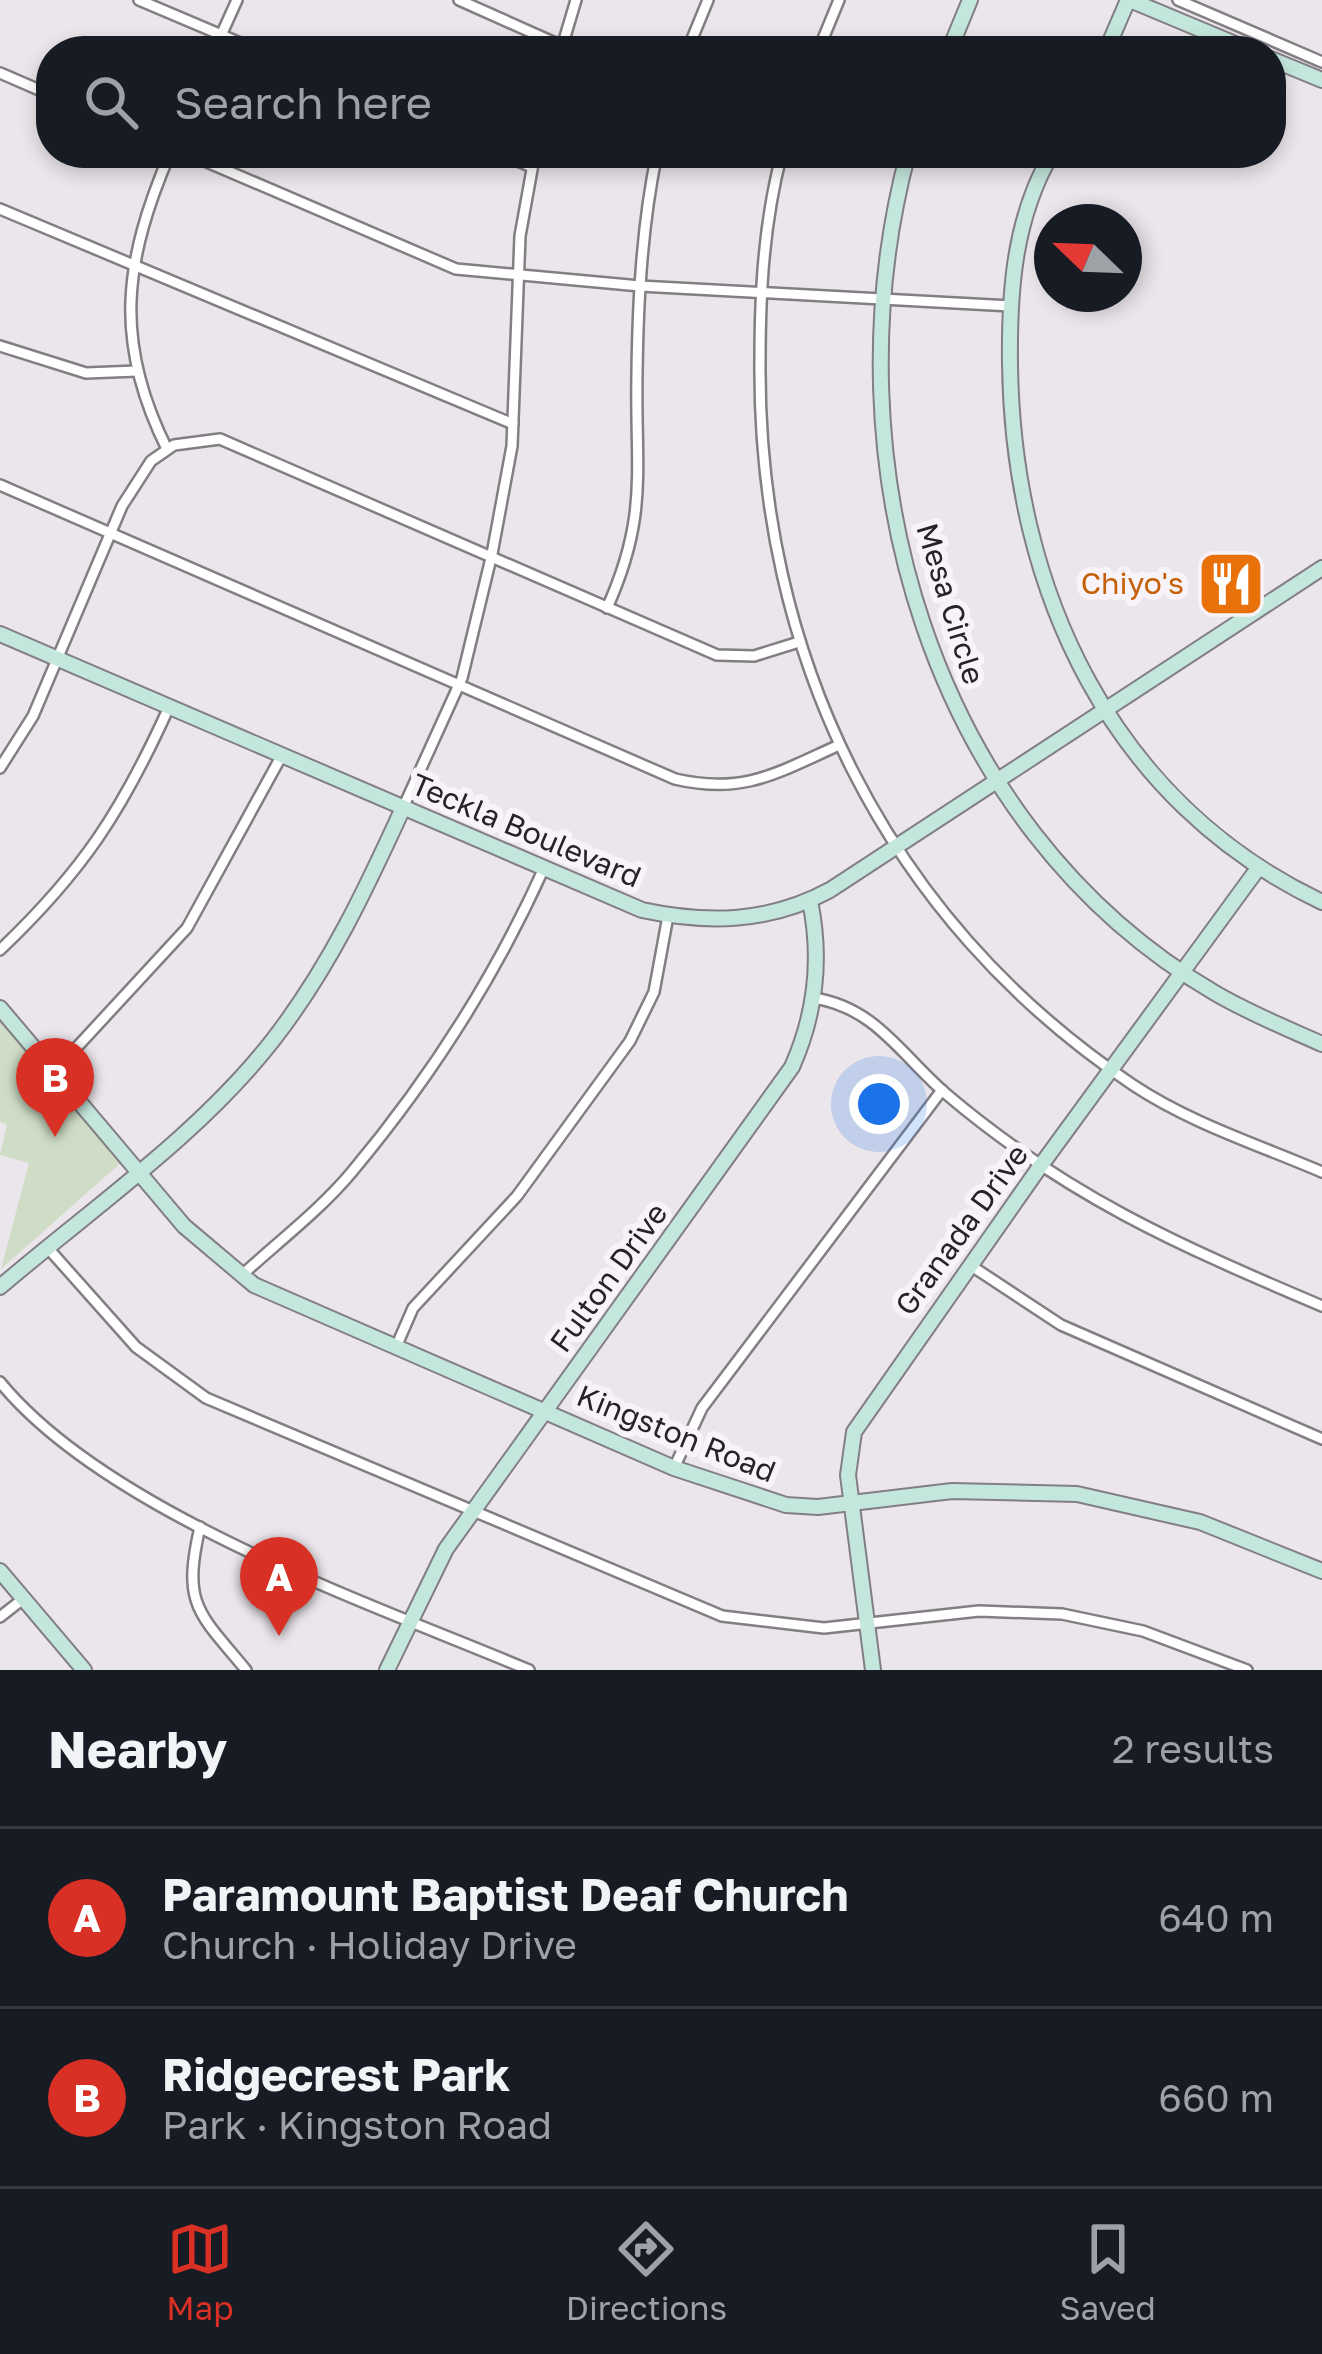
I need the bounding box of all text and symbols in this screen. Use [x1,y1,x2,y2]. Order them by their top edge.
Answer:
search box [36,36,1286,168]
icon: search [78,69,144,135]
text: Search here [174,75,432,129]
north arrow [1034,204,1142,312]
street label: Mesa Circle [909,519,993,689]
restaurant icon: Chiyo's [1196,549,1266,619]
place label: Chiyo's [1081,565,1184,601]
street label: Teckla Boulevard [406,766,647,895]
pin: B [16,1038,94,1137]
your location [849,1074,909,1134]
street label: Granada Drive [887,1137,1035,1322]
street label: Fulton Drive [542,1196,674,1359]
street label: Kingston Road [572,1377,781,1489]
pin: A [240,1537,318,1636]
text: Nearby [48,1718,227,1779]
text: 2 results [1112,1725,1274,1772]
text: Paramount Baptist Deaf Church [162,1867,848,1921]
text: A [73,1894,101,1941]
text: 640 m [1158,1894,1274,1941]
text: Church · Holiday Drive [162,1921,577,1968]
text: Ridgecrest Park [162,2047,510,2101]
text: B [73,2074,101,2121]
text: 660 m [1158,2074,1274,2121]
text: Park · Kingston Road [162,2101,552,2148]
tab: Map [166,2216,234,2327]
tab: Directions [566,2216,727,2327]
tab: Saved [1059,2216,1156,2327]

